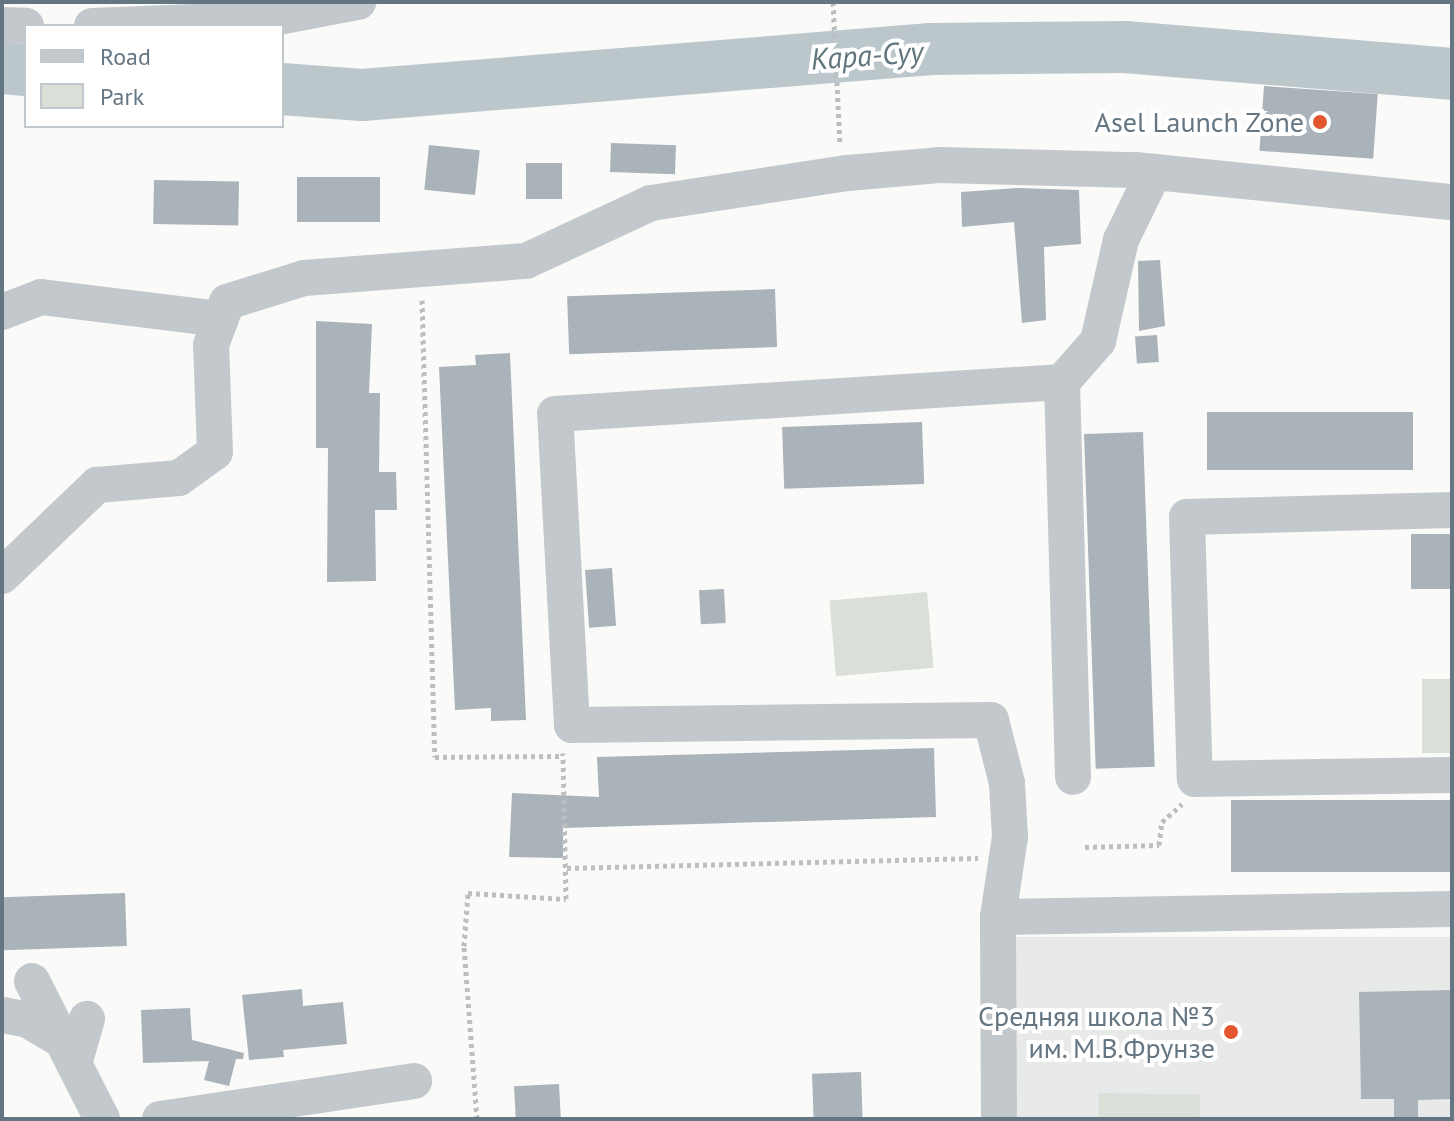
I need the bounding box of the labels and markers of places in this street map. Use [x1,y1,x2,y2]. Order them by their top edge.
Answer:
place label: Asel Launch Zone [1094,105,1304,139]
marker: Asel Launch Zone [1311,113,1329,131]
place label: Средняя школа №3 им. М.В.Фрунзе [978,999,1215,1065]
marker: Средняя школа №3 им. М.В.Фрунзе [1222,1023,1240,1041]

